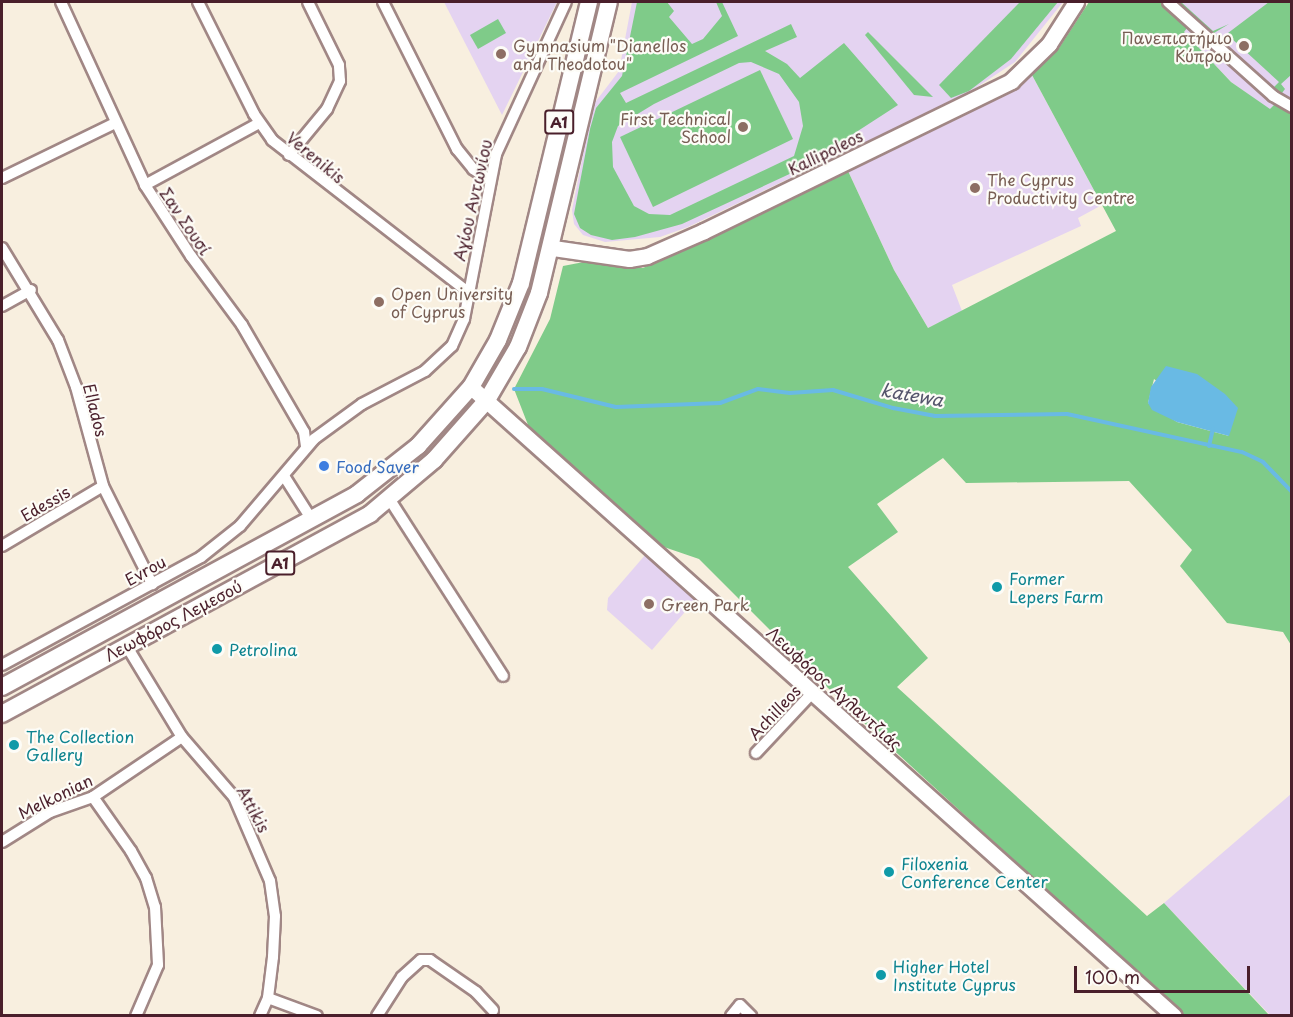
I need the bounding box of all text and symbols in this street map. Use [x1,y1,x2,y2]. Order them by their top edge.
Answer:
place label: Πανεπιστήμιο Κύπρου [1122,27,1232,65]
place label: Gymnasium "Dianellos and Theodotou" [513,35,687,73]
marker: Πανεπιστήμιο Κύπρου [1237,39,1251,53]
marker: Gymnasium "Dianellos and Theodotou" [494,47,508,61]
place label: First Technical School [621,108,731,146]
road number: A1 [544,110,574,134]
marker: First Technical School [736,120,750,134]
street label: Kallipoleos [784,126,866,178]
street label: Verenikis [283,127,349,187]
street label: Αγίου Αντωνίου [449,137,495,263]
place label: The Cyprus Productivity Centre [987,169,1136,207]
marker: The Cyprus Productivity Centre [968,181,982,195]
street label: Σαν Σουσί [156,184,216,258]
place label: Open University of Cyprus [391,283,514,321]
marker: Open University of Cyprus [372,295,386,309]
water label: katewa [879,379,945,411]
street label: Ellados [80,381,112,439]
place label: Food Saver [336,456,420,476]
marker: Food Saver [317,459,331,473]
street label: Edessis [17,481,73,525]
street label: Evrou [121,551,169,589]
road number: A1 [265,551,295,575]
place label: Former Lepers Farm [1009,568,1105,606]
street label: Λεωφόρος Λεμεσού [101,576,245,664]
marker: Former Lepers Farm [990,580,1004,594]
place label: Green Park [661,594,751,614]
marker: Green Park [642,597,656,611]
street label: Λεωφόρος Αγλαντζιάς [764,622,906,754]
place label: Petrolina [229,639,297,659]
marker: Petrolina [210,642,224,656]
street label: Achilleos [744,681,804,743]
place label: The Collection Gallery [26,726,135,764]
marker: The Collection Gallery [7,738,21,752]
street label: Melkonian [15,770,95,822]
street label: Attikis [234,782,274,836]
place label: Filoxenia Conference Center [901,853,1048,891]
marker: Filoxenia Conference Center [882,865,896,879]
scale bar [1077,954,1252,992]
place label: Higher Hotel Institute Cyprus [893,956,1016,994]
text: 100 m [1085,963,1140,990]
marker: Higher Hotel Institute Cyprus [874,968,888,982]

